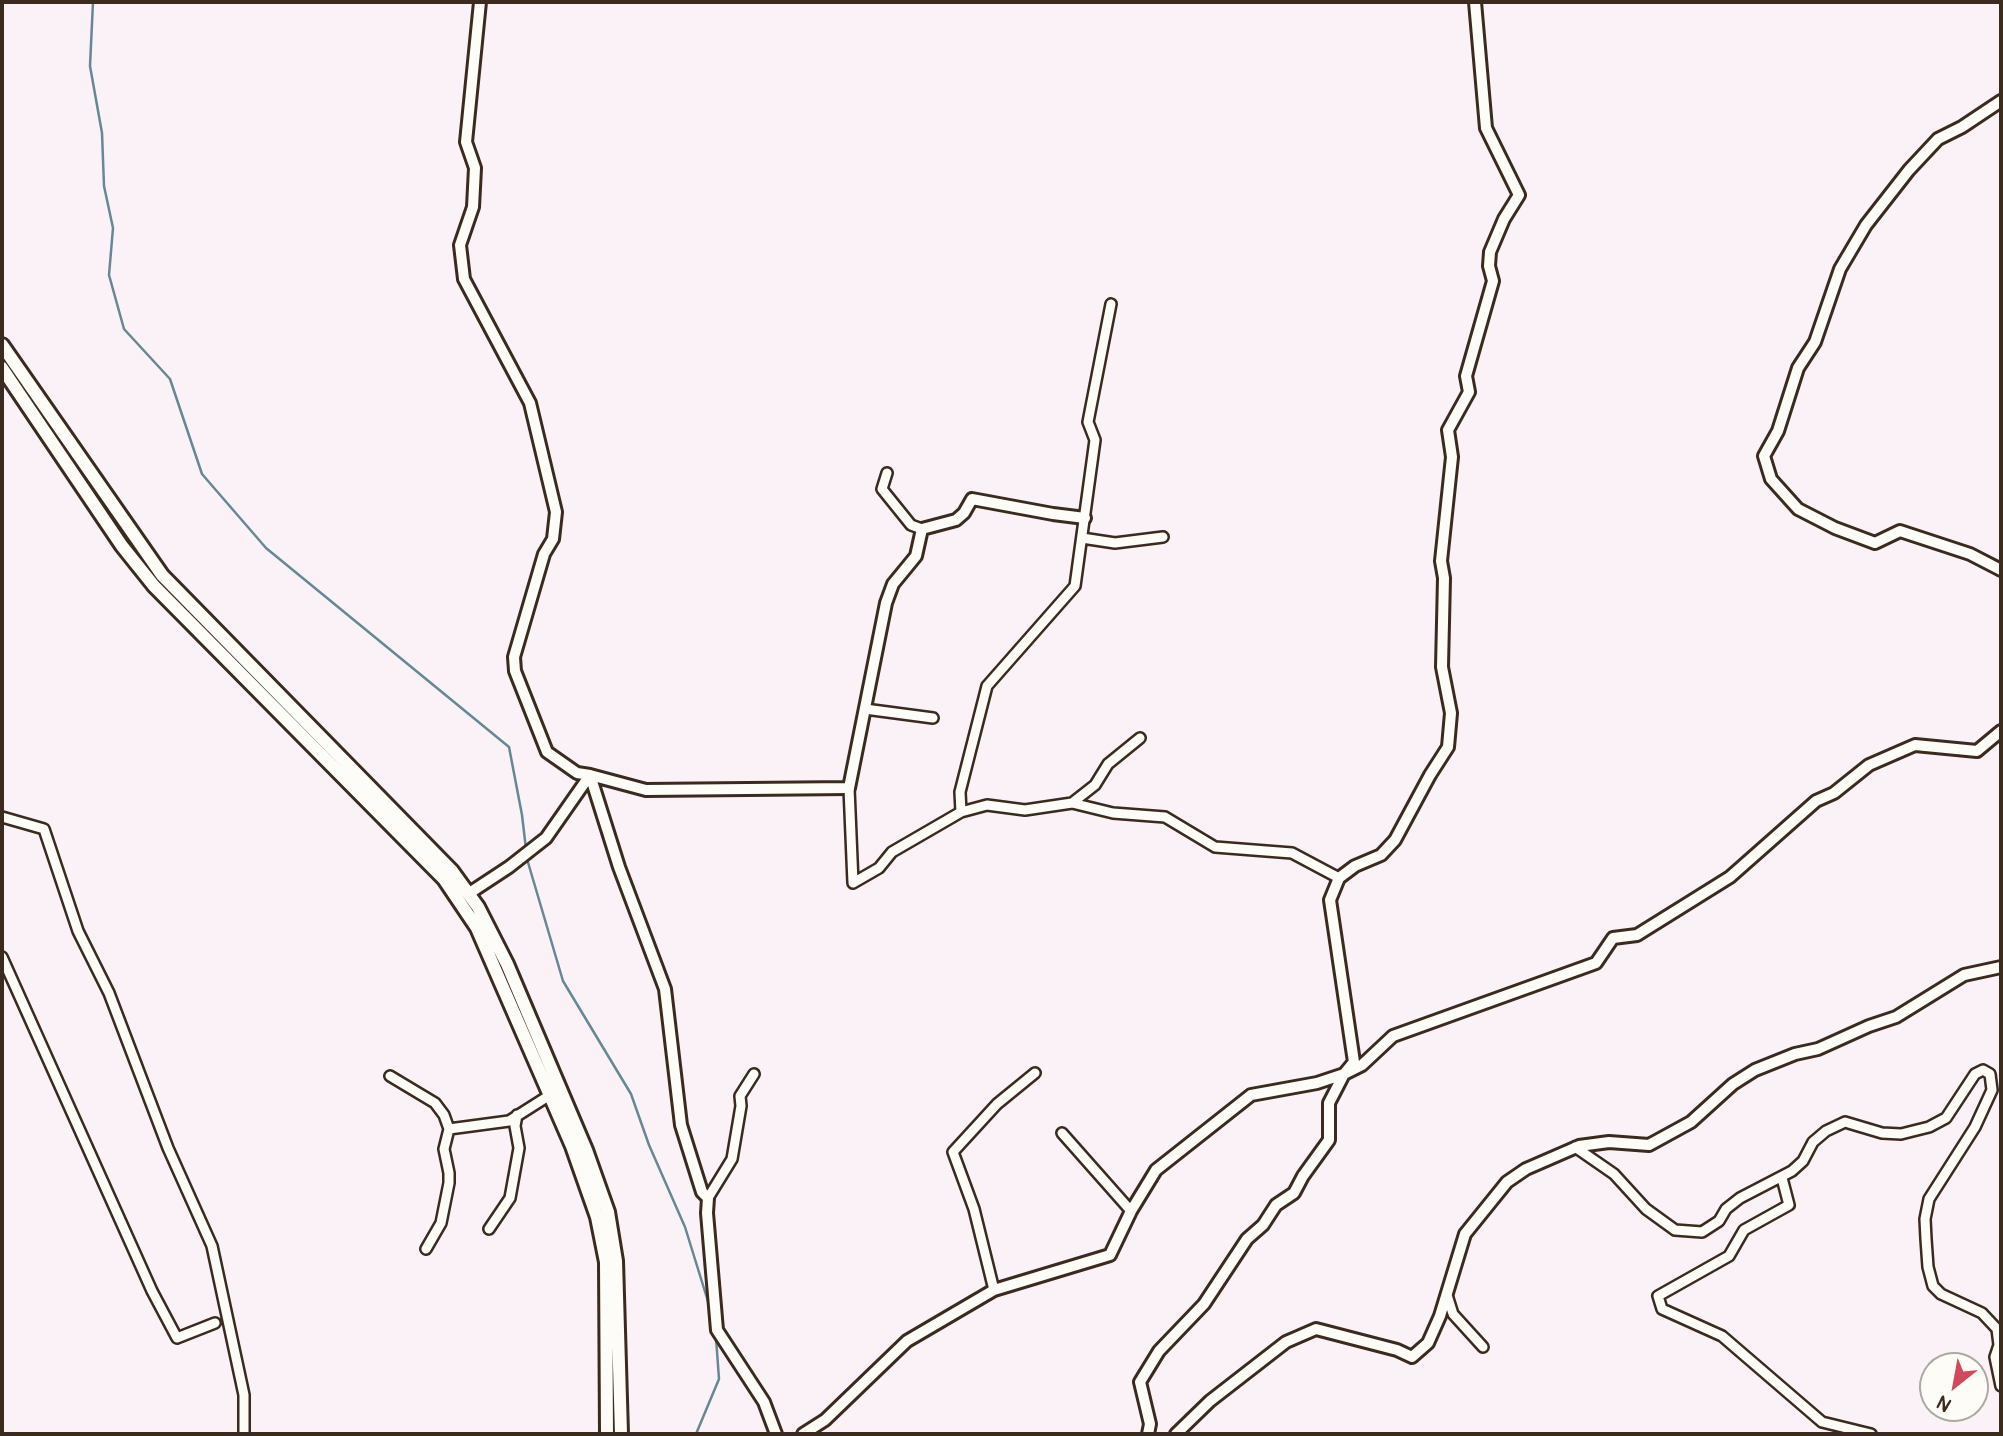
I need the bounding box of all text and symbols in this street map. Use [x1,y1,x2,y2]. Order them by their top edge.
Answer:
north arrow [1919,1352,1989,1422]
text: N [1933,1390,1956,1417]

